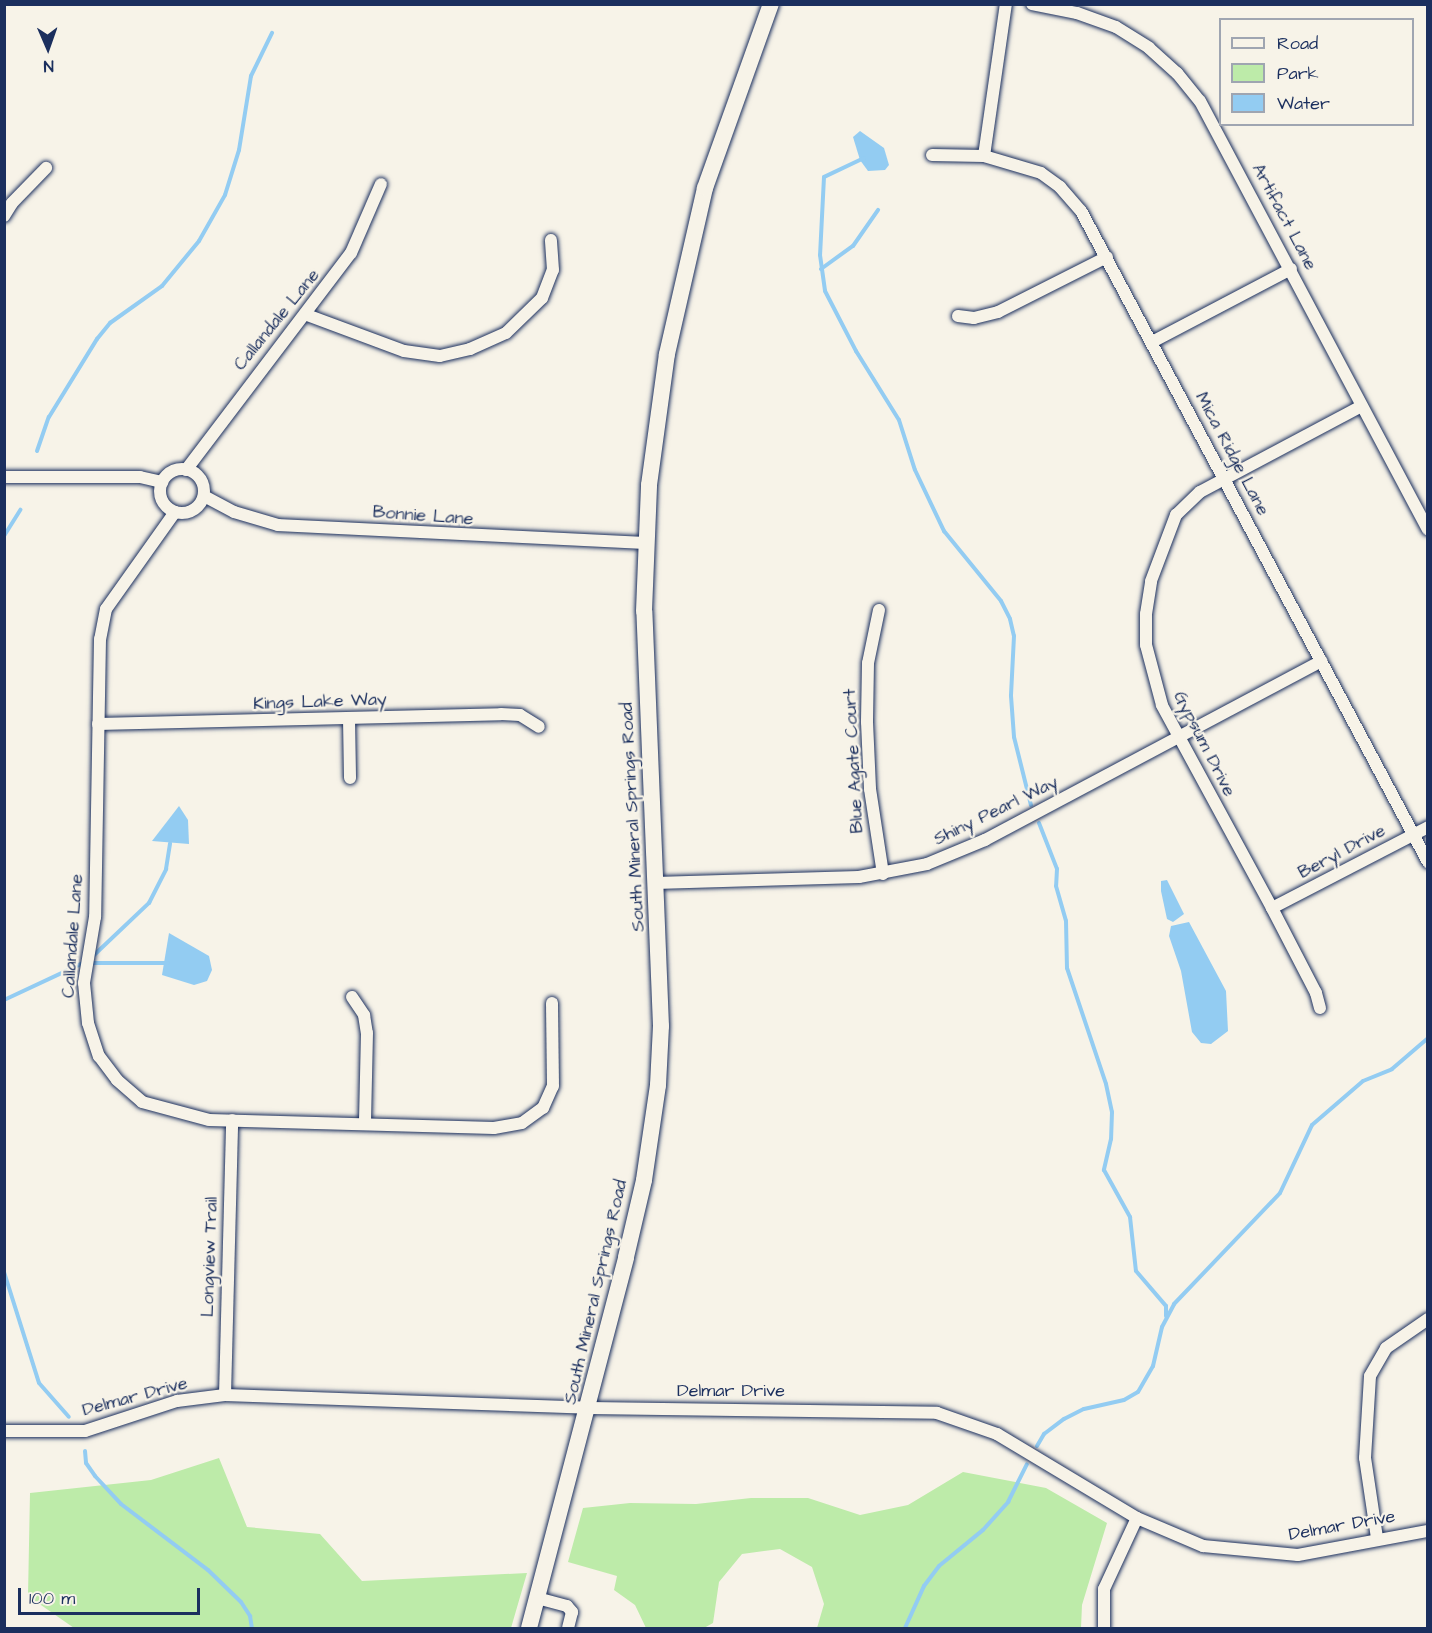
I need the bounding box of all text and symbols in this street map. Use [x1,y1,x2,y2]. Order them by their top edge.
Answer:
north arrow [18,18,78,78]
legend [1219,18,1414,126]
text: Road [1277,31,1318,56]
text: N [43,55,54,77]
text: Park [1277,61,1319,86]
text: Water [1277,91,1330,116]
street label: Artifact Lane [1247,160,1321,274]
street label: Callandale Lane [230,265,324,375]
street label: Mica Ridge Lane [1190,389,1274,519]
street label: Bonnie Lane [372,502,474,530]
street label: Blue Agate Court [839,688,869,834]
street label: Gypsum Drive [1168,688,1240,800]
street label: Kings Lake Way [253,689,387,715]
street label: South Mineral Springs Road [616,702,650,932]
street label: Shiny Pearl Way [930,772,1062,850]
street label: Beryl Drive [1295,820,1389,884]
street label: Callandale Lane [58,873,88,999]
street label: South Mineral Springs Road [560,1178,632,1406]
street label: Longview Trail [197,1197,223,1317]
street label: Delmar Drive [80,1373,190,1421]
street label: Delmar Drive [677,1380,785,1402]
street label: Delmar Drive [1287,1506,1397,1546]
scale bar [21,1576,202,1614]
text: 100 m [29,1586,75,1611]

